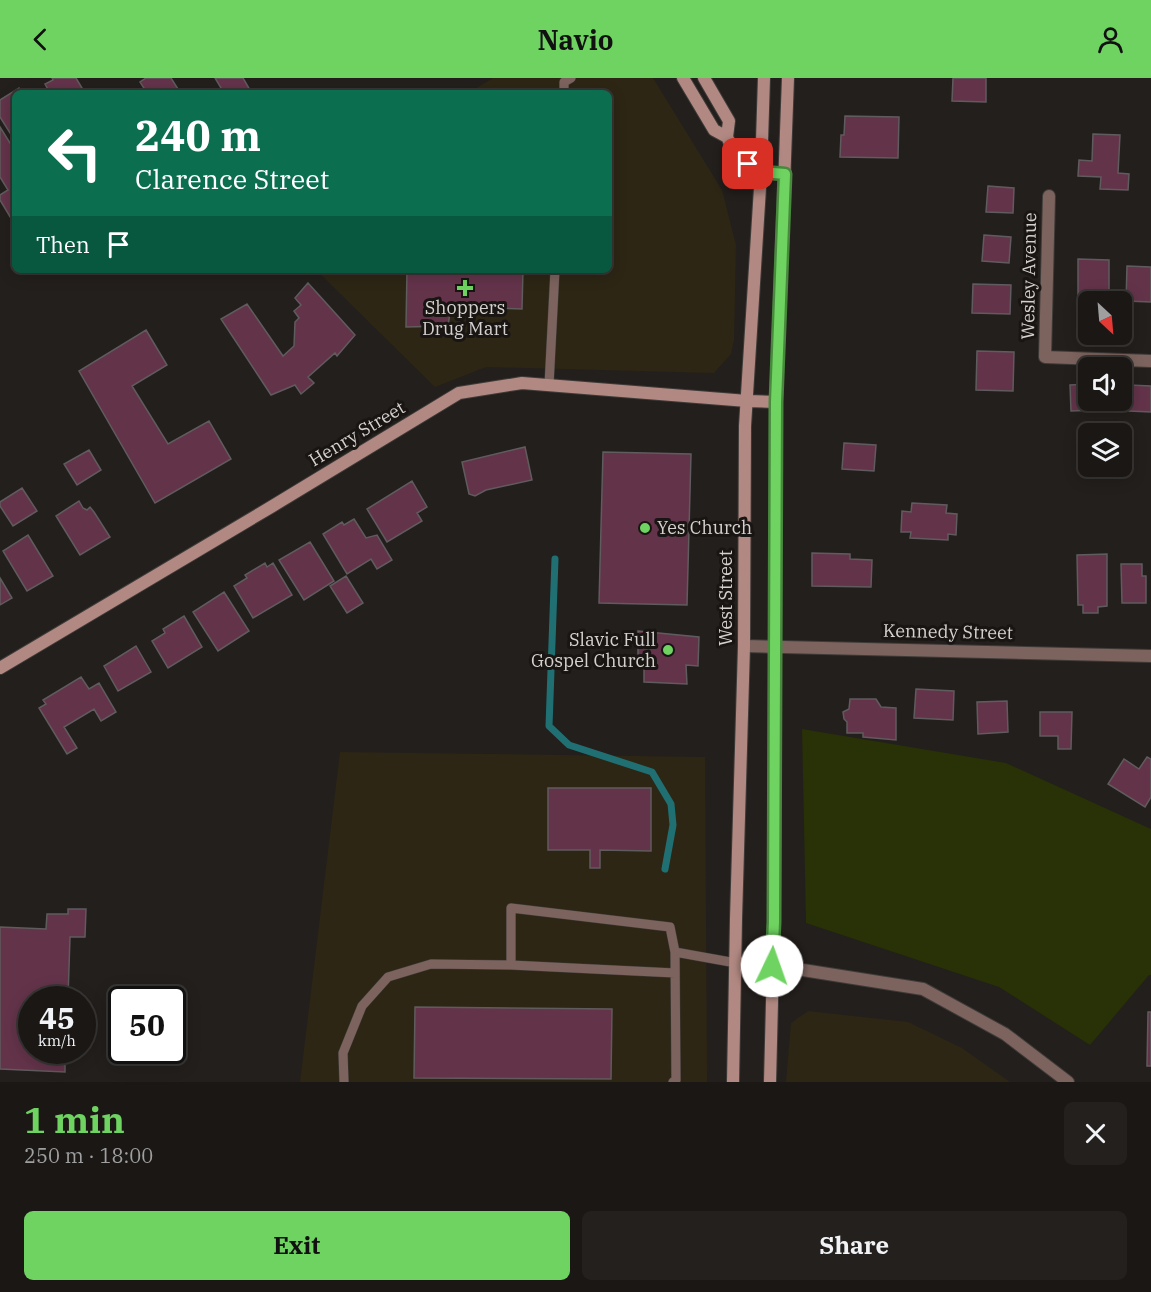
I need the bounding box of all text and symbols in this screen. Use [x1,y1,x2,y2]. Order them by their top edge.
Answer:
text: Navio [537,22,614,57]
icon: back [24,23,57,56]
icon: person [1094,23,1127,56]
text: 240 m [135,108,261,163]
icon: left [36,114,114,192]
pin [722,138,773,189]
icon: arrive [731,147,764,180]
text: Clarence Street [135,161,329,196]
street label: Wesley Avenue [1016,212,1041,340]
icon: arrive [102,228,135,261]
text: Then [36,230,90,259]
marker: Shoppers Drug Mart [458,281,472,295]
north arrow [1078,291,1132,345]
map controls [1078,291,1132,477]
place label: Shoppers Drug Mart [422,296,508,340]
button: sound [1078,357,1132,411]
street label: Henry Street [304,396,409,471]
button: layers [1078,423,1132,477]
place label: Yes Church [657,516,752,539]
marker: Yes Church [638,521,652,535]
street label: West Street [714,550,737,646]
street label: Kennedy Street [883,619,1013,644]
place label: Slavic Full Gospel Church [531,628,656,672]
marker: Slavic Full Gospel Church [661,643,675,657]
position arrow [740,934,804,998]
speed limit sign: 50 [108,986,186,1064]
text: 45 [39,998,75,1037]
text: km/h [38,1031,76,1050]
text: 1 min [24,1096,125,1143]
button: close [1064,1102,1127,1165]
text: 250 m · 18:00 [24,1142,153,1169]
button: Exit [24,1211,570,1280]
button: Share [582,1211,1127,1280]

